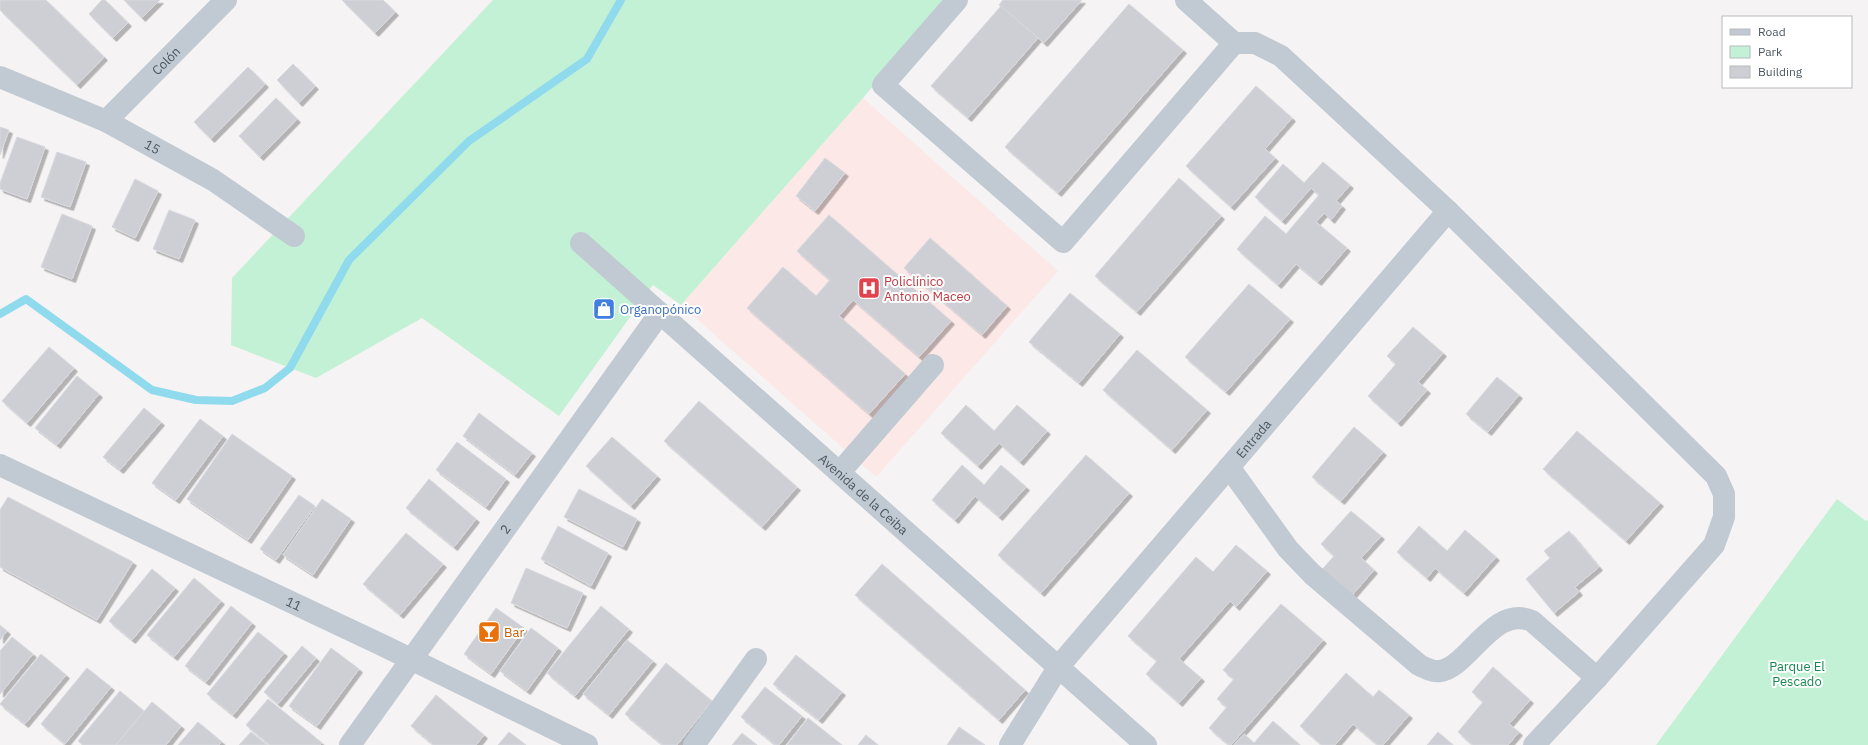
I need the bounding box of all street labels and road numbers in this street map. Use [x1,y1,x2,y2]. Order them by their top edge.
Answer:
street label: Colón [148,43,184,79]
street label: 15 [142,135,164,158]
street label: Entrada [1232,416,1275,462]
street label: Avenida de la Ceiba [815,450,912,538]
street label: 2 [496,521,514,537]
street label: 11 [283,593,305,615]

